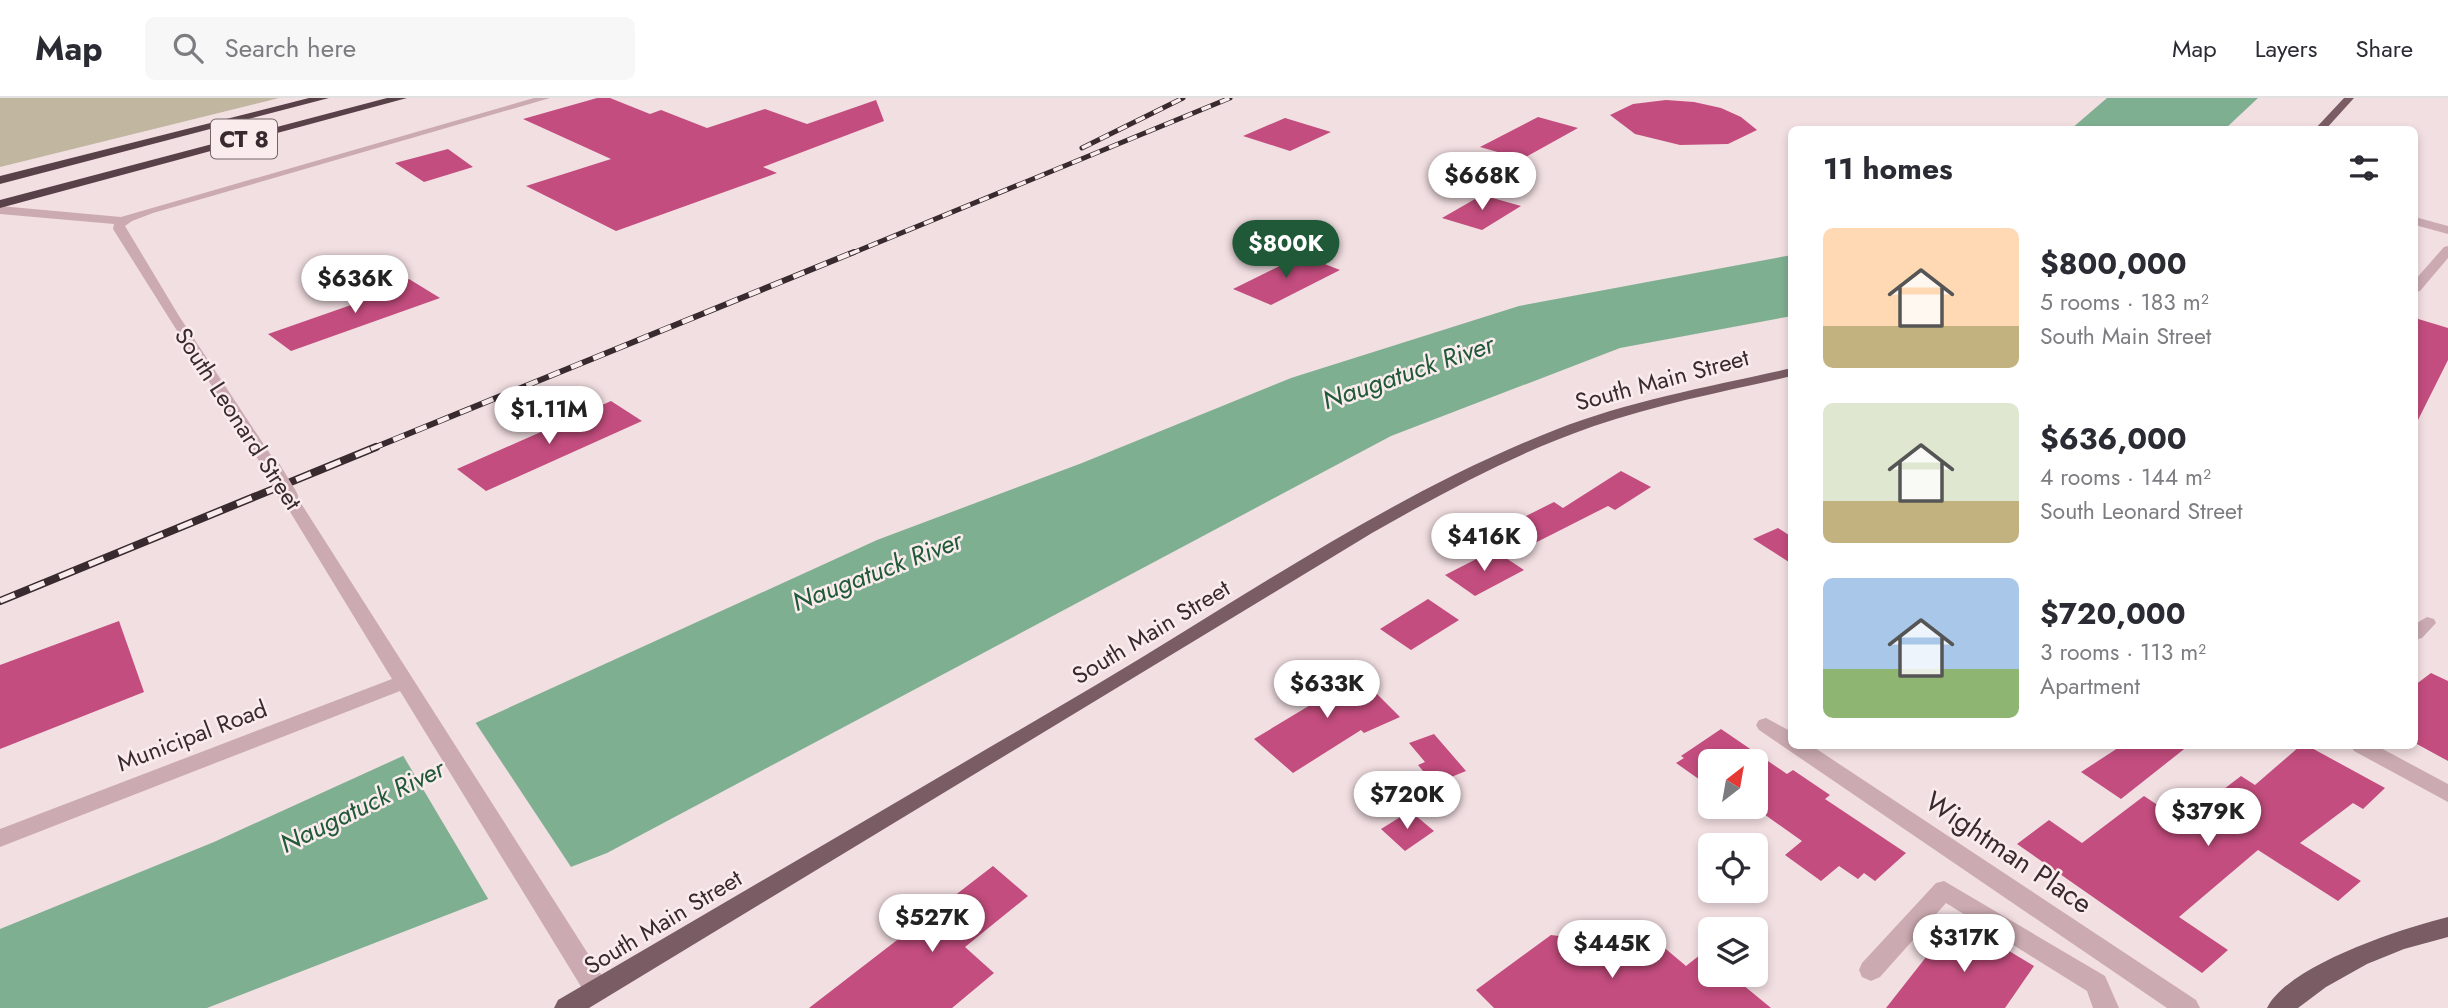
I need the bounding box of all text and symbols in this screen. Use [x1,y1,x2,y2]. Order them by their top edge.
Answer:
search box [145,17,635,80]
text: Map [35,25,103,72]
icon: search [169,29,207,67]
text: Search here [225,29,356,67]
text: Map [2172,31,2217,66]
text: Layers [2255,31,2317,66]
text: Share [2355,31,2413,66]
road number: CT 8 [211,120,277,158]
text: 11 homes [1823,147,1953,190]
icon: filters [2345,149,2383,187]
pin: $668K [1433,152,1531,212]
text: $668K [1444,158,1520,192]
pin: $800K [1237,220,1335,280]
text: $800K [1248,226,1324,260]
text: $800,000 [2040,242,2187,285]
pin: $636K [306,256,404,315]
icon: home [1879,256,1963,340]
text: $636K [317,261,393,295]
text: 5 rooms · 183 m² [2040,285,2209,319]
text: South Main Street [2040,319,2211,353]
street label: South Leonard Street [166,321,311,517]
water label: Naugatuck River [1317,324,1500,419]
street label: South Main Street [1571,339,1753,420]
pin: $1.11M [492,386,606,446]
text: $1.11M [510,392,588,426]
text: $636,000 [2040,417,2187,460]
icon: home [1879,431,1963,515]
text: 4 rooms · 144 m² [2040,460,2211,494]
text: South Leonard Street [2040,494,2242,528]
pin: $416K [1435,514,1533,573]
text: $416K [1447,519,1521,553]
water label: Naugatuck River [787,521,969,621]
street label: South Main Street [1065,570,1237,693]
text: $720,000 [2040,592,2186,635]
icon: home [1879,606,1963,690]
text: 3 rooms · 113 m² [2040,635,2206,669]
pin: $633K [1278,660,1376,720]
text: $633K [1290,666,1364,700]
text: Apartment [2040,669,2140,703]
street label: Municipal Road [112,691,272,780]
water label: Naugatuck River [273,749,452,862]
north arrow [1698,749,1768,819]
map controls [1698,749,1768,987]
pin: $720K [1358,772,1456,831]
text: $720K [1370,777,1444,811]
street label: Wightman Place [1917,781,2101,924]
pin: $379K [2159,788,2257,848]
text: $379K [2171,794,2245,828]
button: locate [1698,833,1768,903]
street label: South Main Street [577,860,749,983]
pin: $527K [883,894,981,954]
text: $527K [895,900,969,934]
pin: $317K [1915,914,2013,974]
button: layers [1698,917,1768,987]
pin: $445K [1563,920,1661,980]
text: $317K [1929,920,1999,954]
text: $445K [1573,926,1651,960]

